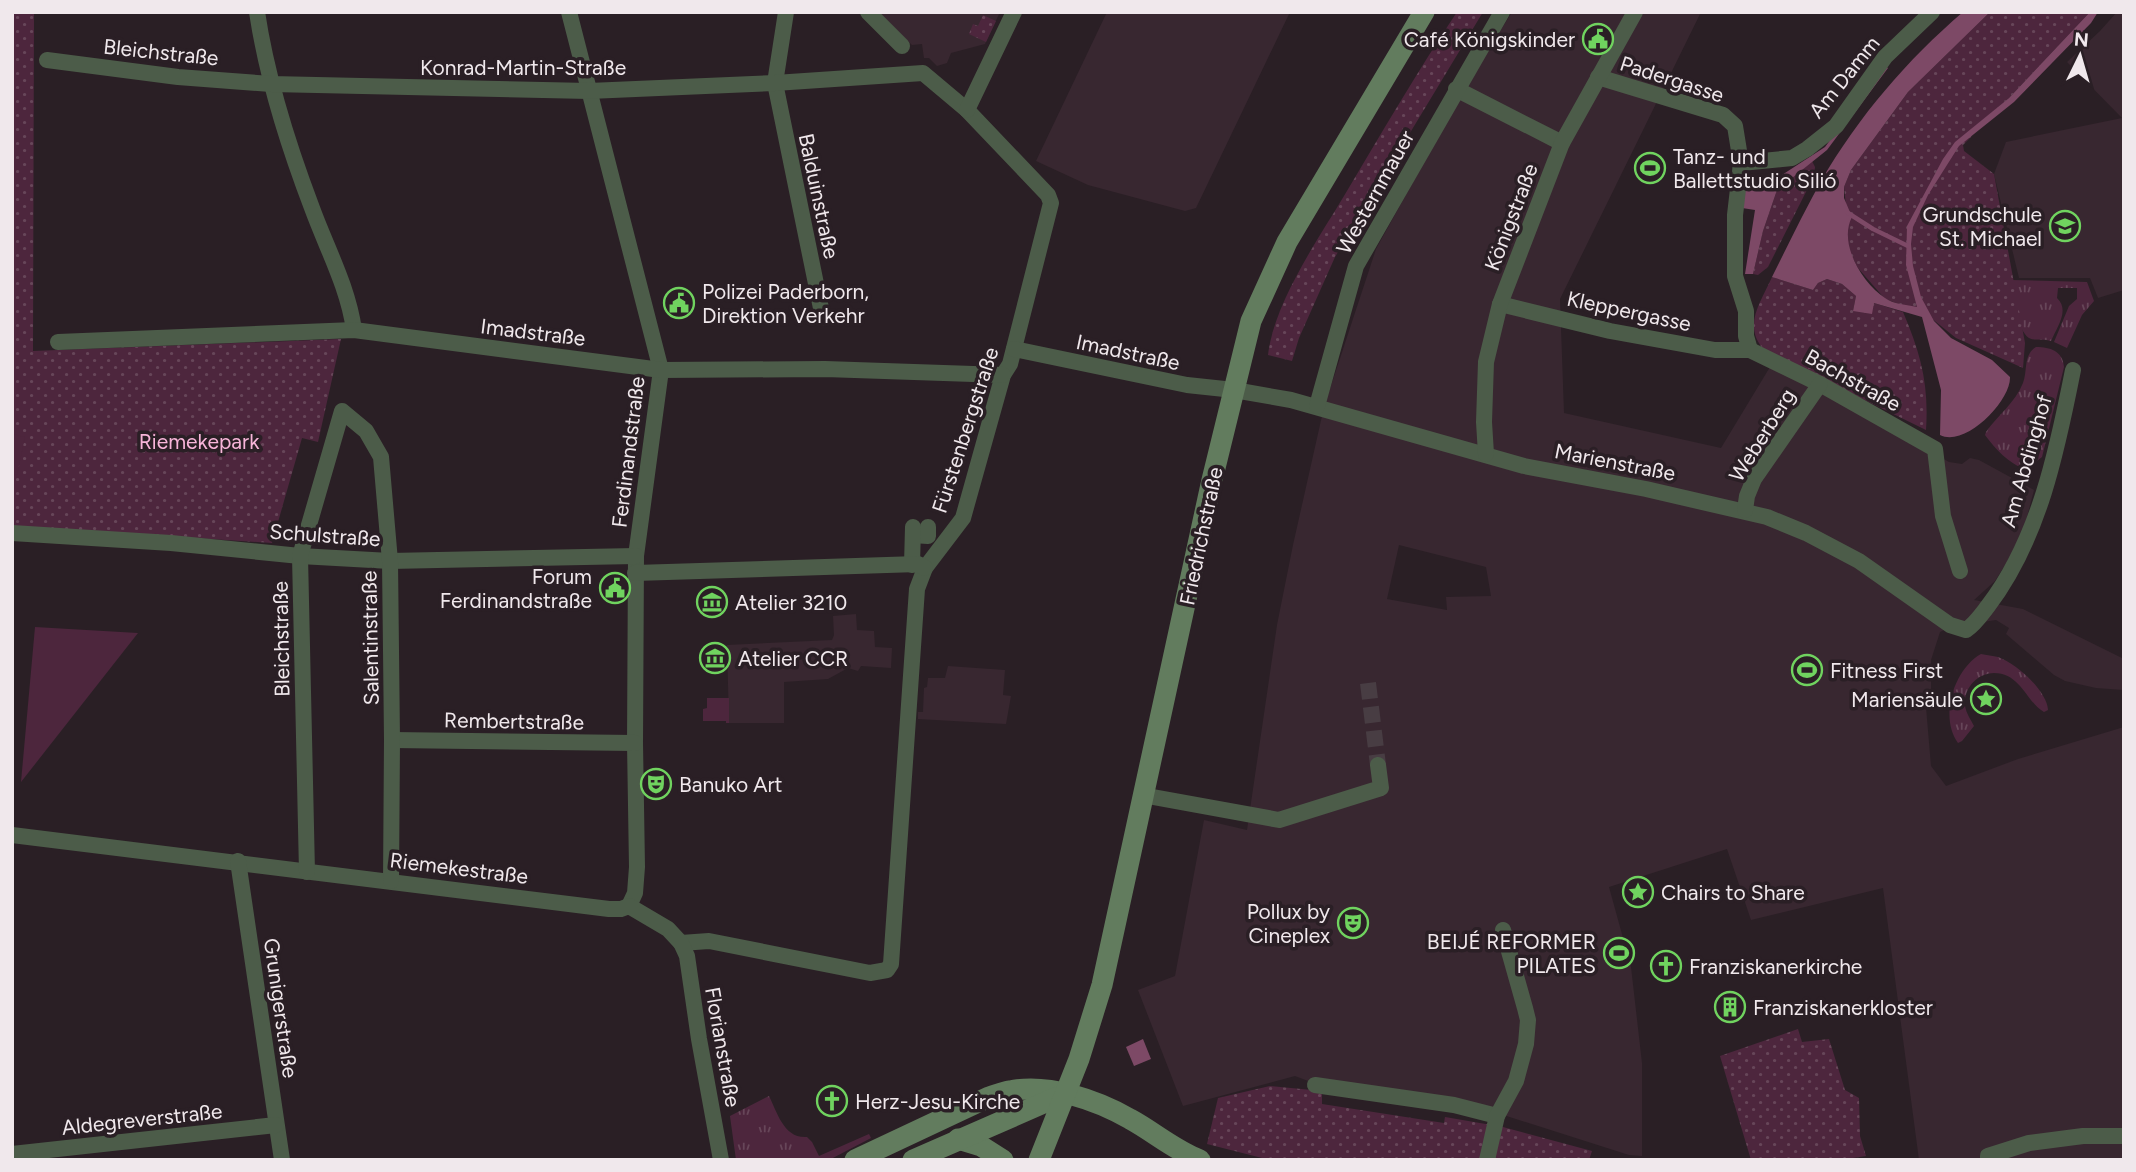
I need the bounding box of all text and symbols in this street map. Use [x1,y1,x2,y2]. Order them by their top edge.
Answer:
north arrow [2045,21,2115,91]
public building icon: Café Königskinder [1581,22,1615,56]
place label: Café Königskinder [1404,27,1575,52]
text: N [2073,27,2090,52]
street label: Am Damm [1803,31,1885,123]
street label: Bleichstraße [102,34,220,70]
street label: Padergasse [1617,50,1727,108]
street label: Konrad-Martin-Straße [420,55,626,80]
street label: Westernmauer [1331,126,1419,258]
street label: Balduinstraße [794,131,844,261]
place label: Tanz- und Ballettstudio Silió [1673,144,1837,193]
sports icon: Tanz- und Ballettstudio Silió [1633,151,1667,185]
street label: Königstraße [1479,160,1543,274]
place label: Grundschule St. Michael [1923,202,2042,251]
school or university icon: Grundschule St. Michael [2048,209,2082,243]
place label: Polizei Paderborn, Direktion Verkehr [702,279,869,328]
public building icon: Polizei Paderborn, Direktion Verkehr [662,286,696,320]
street label: Kleppergasse [1565,286,1693,336]
street label: Imadstraße [479,313,587,351]
street label: Imadstraße [1074,329,1182,375]
street label: Fürstenbergstraße [926,344,1004,516]
street label: Bachstraße [1801,344,1905,416]
street label: Ferdinandstraße [606,375,650,529]
street label: Weberberg [1724,384,1800,486]
street label: Am Abdinghof [1995,392,2057,530]
park label: Riemekepark [139,429,260,454]
street label: Marienstraße [1552,438,1678,486]
street label: Friedrichstraße [1174,465,1228,607]
street label: Schulstraße [269,519,381,551]
place label: Forum Ferdinandstraße [440,564,592,613]
street label: Salentinstraße [356,570,384,706]
public building icon: Forum Ferdinandstraße [598,571,632,605]
street label: Bleichstraße [267,581,295,697]
museum icon: Atelier 3210 [695,585,729,619]
place label: Atelier 3210 [735,590,847,615]
museum icon: Atelier CCR [698,641,732,675]
place label: Atelier CCR [738,646,848,671]
sports icon: Fitness First [1790,653,1824,687]
place label: Fitness First [1830,658,1943,683]
place icon: Mariensäule [1969,682,2003,716]
place label: Mariensäule [1851,687,1963,712]
street label: Rembertstraße [444,707,584,735]
theatre icon: Banuko Art [639,767,673,801]
place label: Banuko Art [679,772,783,797]
street label: Riemekestraße [388,847,530,889]
place icon: Chairs to Share [1621,875,1655,909]
place label: Chairs to Share [1661,880,1805,905]
place label: Pollux by Cineplex [1247,899,1330,948]
theatre icon: Pollux by Cineplex [1336,906,1370,940]
place label: BEIJÉ REFORMER PILATES [1427,929,1596,978]
street label: Grunigerstraße [259,936,303,1080]
sports icon: BEIJÉ REFORMER PILATES [1602,936,1636,970]
church icon: Franziskanerkirche [1649,949,1683,983]
place label: Franziskanerkirche [1689,954,1862,979]
street label: Florianstraße [700,985,746,1109]
building icon: Franziskanerkloster [1713,990,1747,1024]
place label: Franziskanerkloster [1753,995,1933,1020]
church icon: Herz-Jesu-Kirche [815,1084,849,1118]
place label: Herz-Jesu-Kirche [855,1089,1020,1114]
street label: Aldegreverstraße [60,1098,224,1140]

